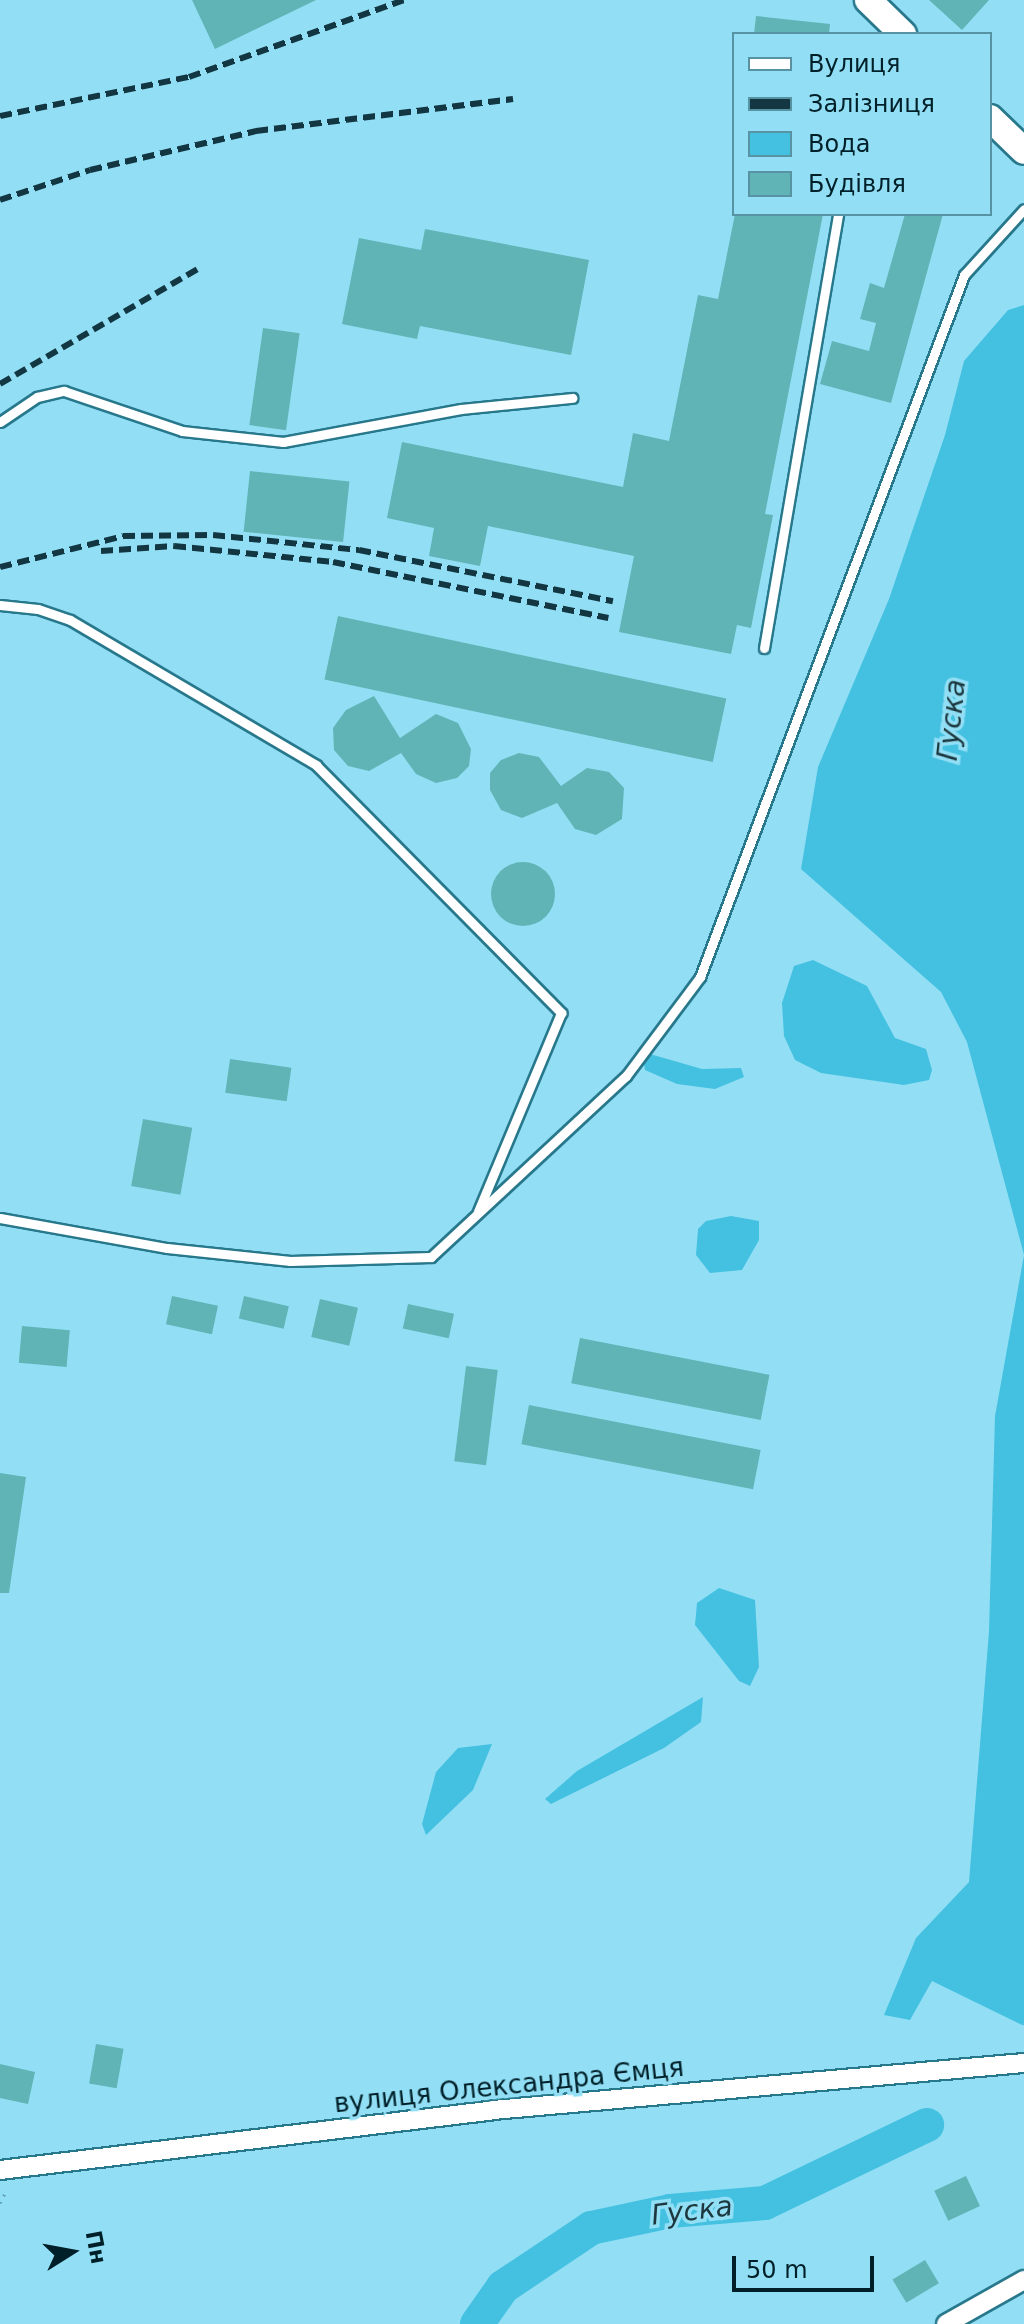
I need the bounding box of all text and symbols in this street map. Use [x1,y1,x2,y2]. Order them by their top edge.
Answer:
legend [732,32,992,216]
text: Вулиця [808,50,900,78]
text: Залізниця [808,90,935,118]
text: Вода [808,130,870,158]
text: Будівля [808,170,906,198]
water label: Гуска [931,678,973,762]
street label: вулиця Олександра Ємця [333,2052,685,2120]
water label: Гуска [649,2189,735,2233]
north arrow [32,2212,112,2292]
text: Пн [81,2228,112,2266]
scale bar [736,2240,878,2290]
text: 50 m [746,2256,808,2284]

